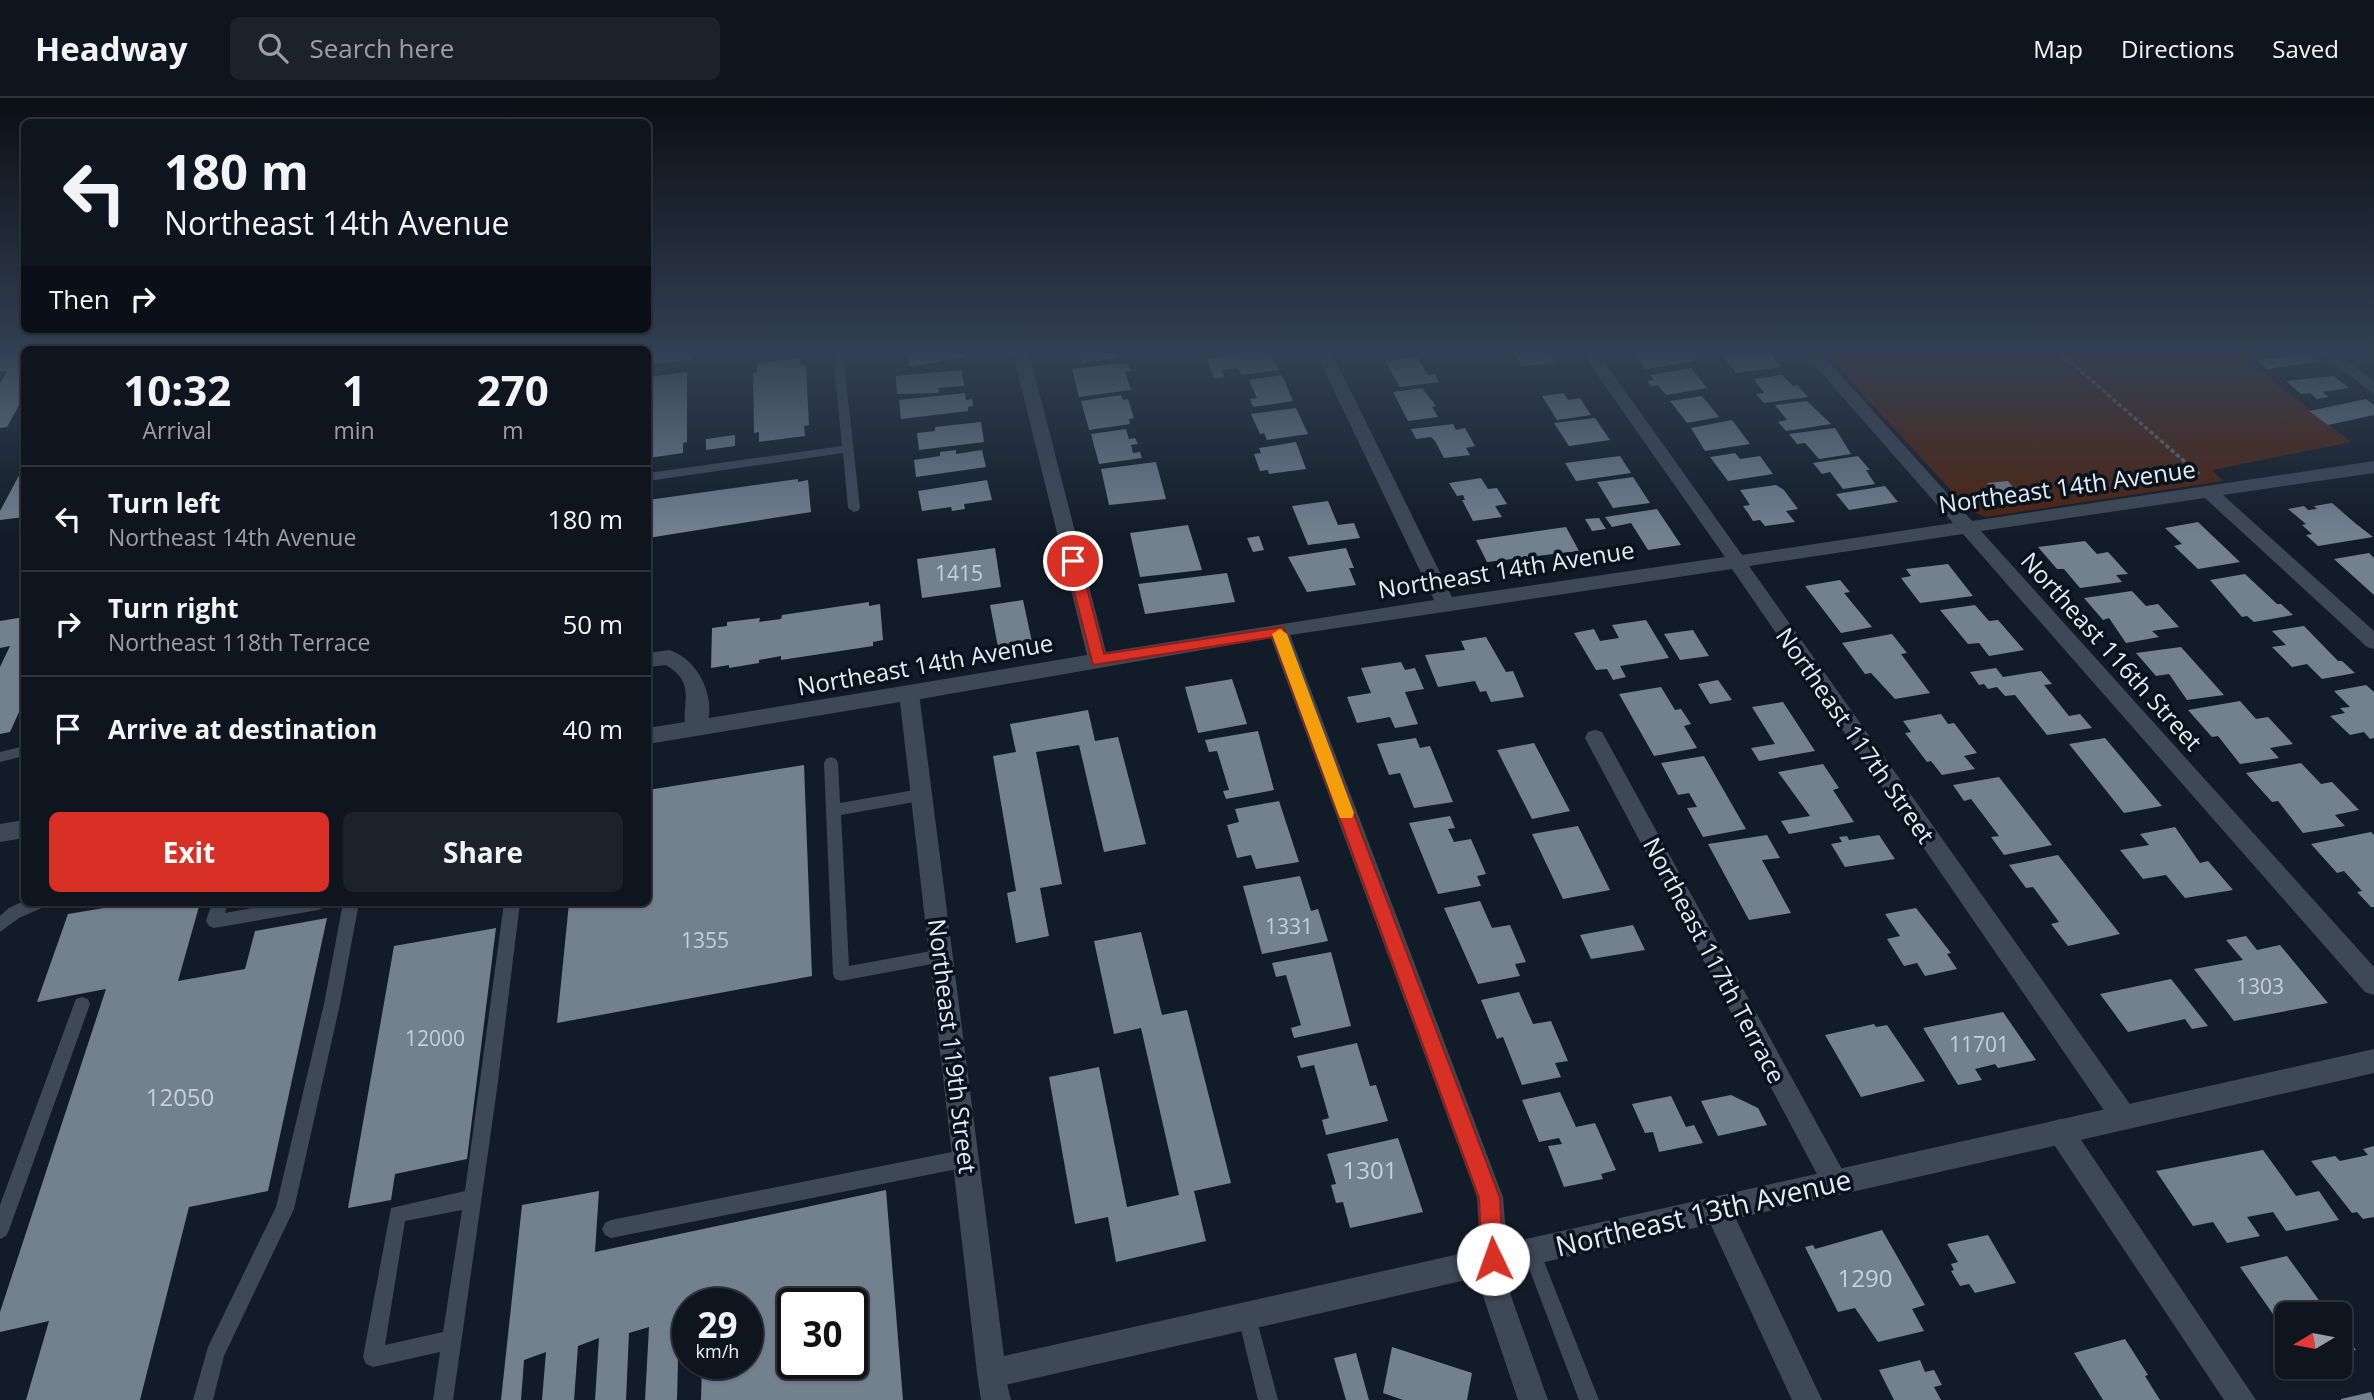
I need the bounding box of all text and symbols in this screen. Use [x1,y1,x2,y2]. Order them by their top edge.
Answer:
search box [230,17,720,80]
text: Headway [35,26,188,71]
icon: search [254,29,292,67]
text: Search here [310,30,454,66]
text: Map [2033,32,2083,65]
text: Directions [2121,32,2234,65]
text: Saved [2272,32,2339,65]
text: 180 m [164,138,309,204]
icon: left [49,147,140,238]
text: Northeast 14th Avenue [164,201,510,244]
icon: right [124,280,162,318]
text: Then [49,281,110,317]
text: 10:32 [123,361,231,418]
text: 1 [342,361,366,418]
text: 270 [477,361,549,418]
text: Arrival [143,414,212,446]
text: min [333,414,375,446]
text: m [502,414,523,446]
street label: Northeast 14th Avenue [1936,452,2198,520]
text: Turn left [108,485,220,521]
icon: left [49,500,87,538]
text: 180 m [548,501,623,537]
text: Northeast 14th Avenue [108,521,356,553]
pin [1043,531,1103,591]
street label: Northeast 14th Avenue [1375,532,1637,606]
icon: arrive [1054,542,1092,580]
street label: Northeast 116th Street [2014,545,2210,757]
house number: 1415 [935,559,983,587]
text: Turn right [108,590,239,626]
icon: right [49,605,87,643]
text: 50 m [562,606,623,642]
street label: Northeast 117th Street [1769,621,1943,849]
street label: Northeast 14th Avenue [795,625,1055,703]
text: Northeast 118th Terrace [108,626,371,658]
icon: arrive [49,710,87,748]
text: Arrive at destination [108,711,377,747]
text: 40 m [562,711,623,747]
button: Exit [49,812,329,892]
button: Share [343,812,623,892]
street label: Northeast 117th Terrace [1636,831,1794,1089]
house number: 1331 [1265,912,1313,940]
street label: Northeast 119th Street [921,917,985,1175]
house number: 1355 [681,926,729,954]
house number: 1303 [2236,972,2284,1000]
house number: 12000 [405,1024,465,1052]
house number: 11701 [1949,1030,2009,1058]
house number: 12050 [146,1080,214,1113]
house number: 1301 [1343,1153,1397,1186]
street label: Northeast 13th Avenue [1551,1159,1855,1265]
position arrow [1456,1222,1530,1296]
house number: 1290 [1838,1261,1892,1294]
speed limit sign: 30 [777,1288,868,1379]
text: 29 [697,1301,738,1348]
north arrow [2275,1302,2352,1379]
map controls [2275,1302,2352,1379]
text: km/h [696,1339,739,1363]

